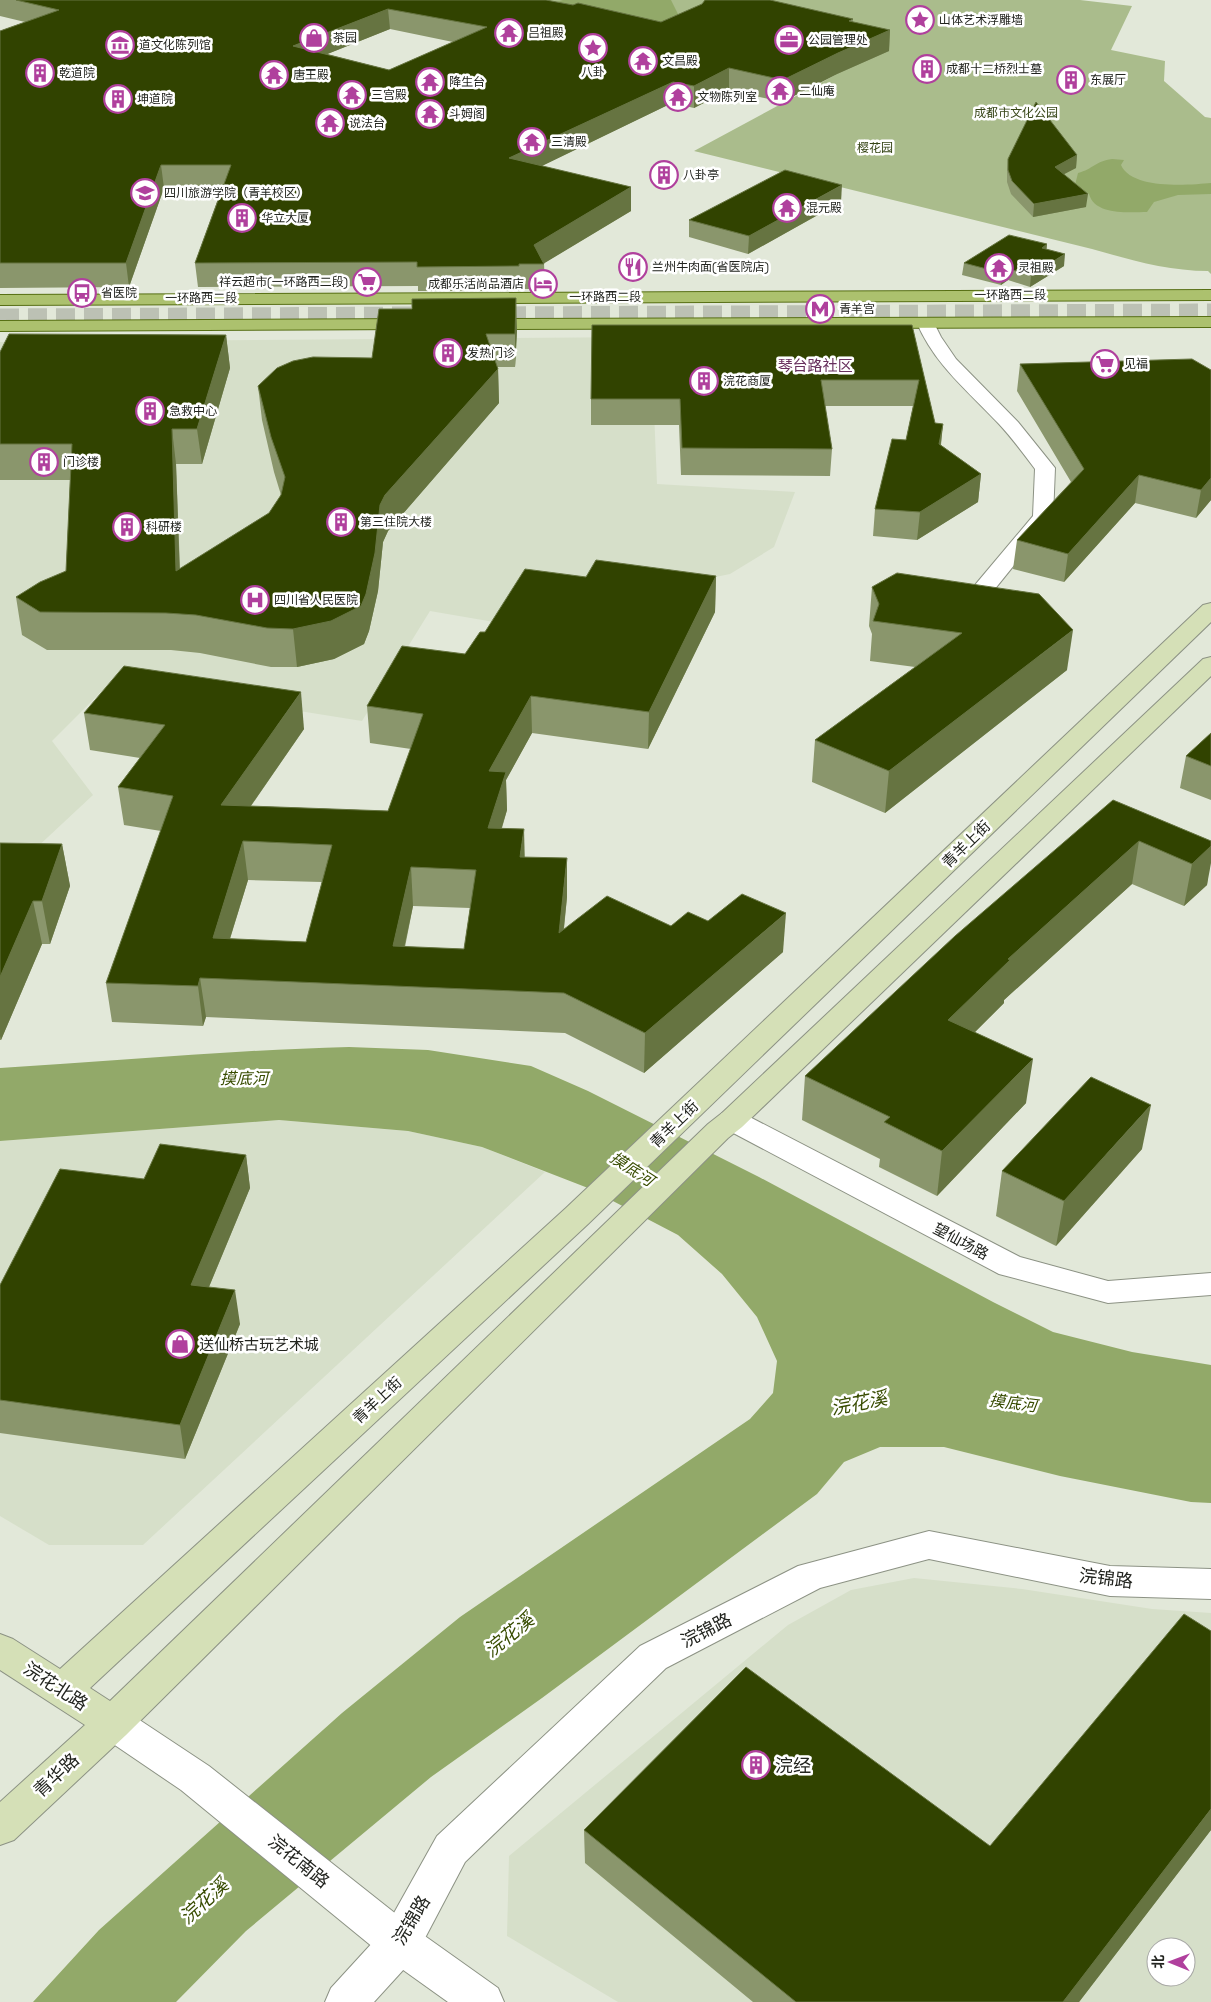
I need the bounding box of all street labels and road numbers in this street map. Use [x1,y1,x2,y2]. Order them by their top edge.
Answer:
street label: 一环路西二段 [974,287,1046,303]
street label: 一环路西二段 [569,289,641,305]
street label: 一环路西二段 [165,290,237,306]
street label: 青羊上街 [938,816,994,872]
street label: 青羊上街 [646,1096,702,1152]
street label: 望仙场路 [930,1219,992,1263]
street label: 青羊上街 [349,1373,405,1427]
street label: 浣锦路 [1078,1563,1134,1593]
street label: 浣锦路 [677,1607,735,1653]
street label: 浣花北路 [20,1657,92,1715]
street label: 青华路 [28,1748,84,1802]
street label: 浣花南路 [264,1829,334,1893]
street label: 浣锦路 [387,1891,435,1949]

